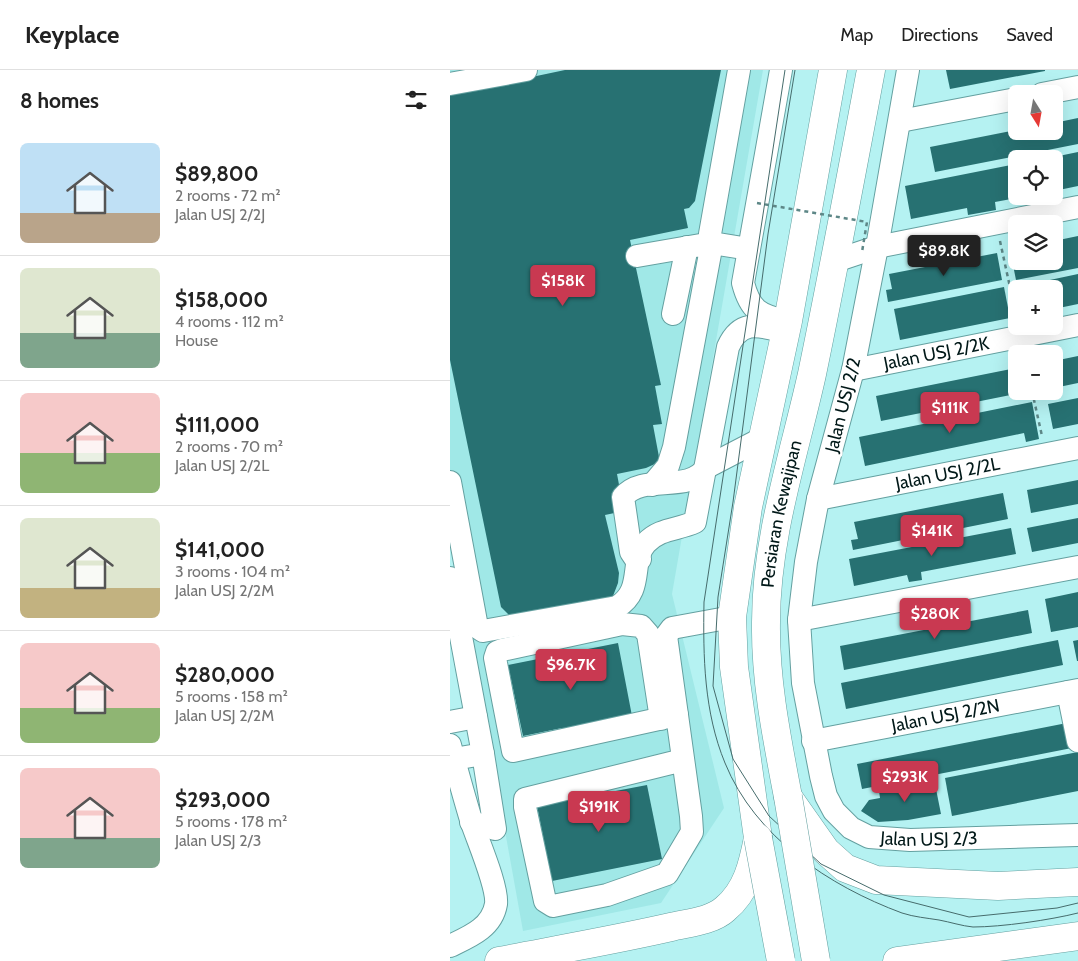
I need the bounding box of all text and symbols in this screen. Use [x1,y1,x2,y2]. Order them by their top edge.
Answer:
text: Keyplace [25,20,119,49]
text: Map [840,24,873,46]
text: Directions [901,24,978,46]
text: Saved [1006,24,1053,46]
north arrow [1008,85,1062,140]
map controls [1008,85,1063,400]
icon: filters [402,86,430,114]
text: 8 homes [20,88,99,113]
button: locate [1008,150,1063,205]
text: $89,800 [175,161,259,186]
icon: home [60,163,120,223]
text: 2 rooms · 72 m² [175,186,280,205]
text: Jalan USJ 2/2J [175,205,265,224]
button: layers [1008,215,1063,270]
pin: $89.8K [903,234,985,277]
text: $89.8K [919,241,969,260]
pin: $158K [528,264,598,307]
text: $158K [541,271,585,290]
button: + [1008,280,1063,335]
text: $158,000 [175,287,268,312]
icon: home [60,288,120,348]
text: 4 rooms · 112 m² [175,312,284,331]
text: House [175,331,218,350]
street label: Jalan USJ 2/2K [881,332,992,375]
button: − [1008,345,1063,400]
street label: Jalan USJ 2/2 [820,355,865,456]
pin: $111K [915,392,985,434]
text: $111K [931,398,969,417]
text: $111,000 [175,412,260,437]
icon: home [60,413,120,473]
text: 2 rooms · 70 m² [175,437,283,456]
street label: Persiaran Kewajipan [756,438,806,589]
street label: Jalan USJ 2/2L [892,453,1002,495]
text: Jalan USJ 2/2L [175,456,269,475]
pin: $141K [897,514,967,557]
text: $141K [912,521,952,540]
text: $141,000 [175,537,265,562]
icon: home [60,538,120,598]
text: 3 rooms · 104 m² [175,562,290,581]
text: Jalan USJ 2/2M [175,581,274,600]
pin: $280K [900,598,970,640]
text: $280K [911,604,959,623]
pin: $96.7K [530,648,612,691]
text: $96.7K [546,655,596,674]
text: $280,000 [175,662,275,687]
icon: home [60,663,120,723]
text: 5 rooms · 158 m² [175,687,288,706]
street label: Jalan USJ 2/2N [889,694,1002,737]
text: Jalan USJ 2/2M [175,706,274,725]
pin: $293K [870,760,940,803]
text: $293K [882,767,928,786]
text: $293,000 [175,787,271,812]
icon: home [60,788,120,848]
pin: $191K [564,790,634,833]
text: $191K [579,797,619,816]
text: 5 rooms · 178 m² [175,812,287,831]
street label: Jalan USJ 2/3 [879,827,978,851]
text: Jalan USJ 2/3 [175,831,261,850]

